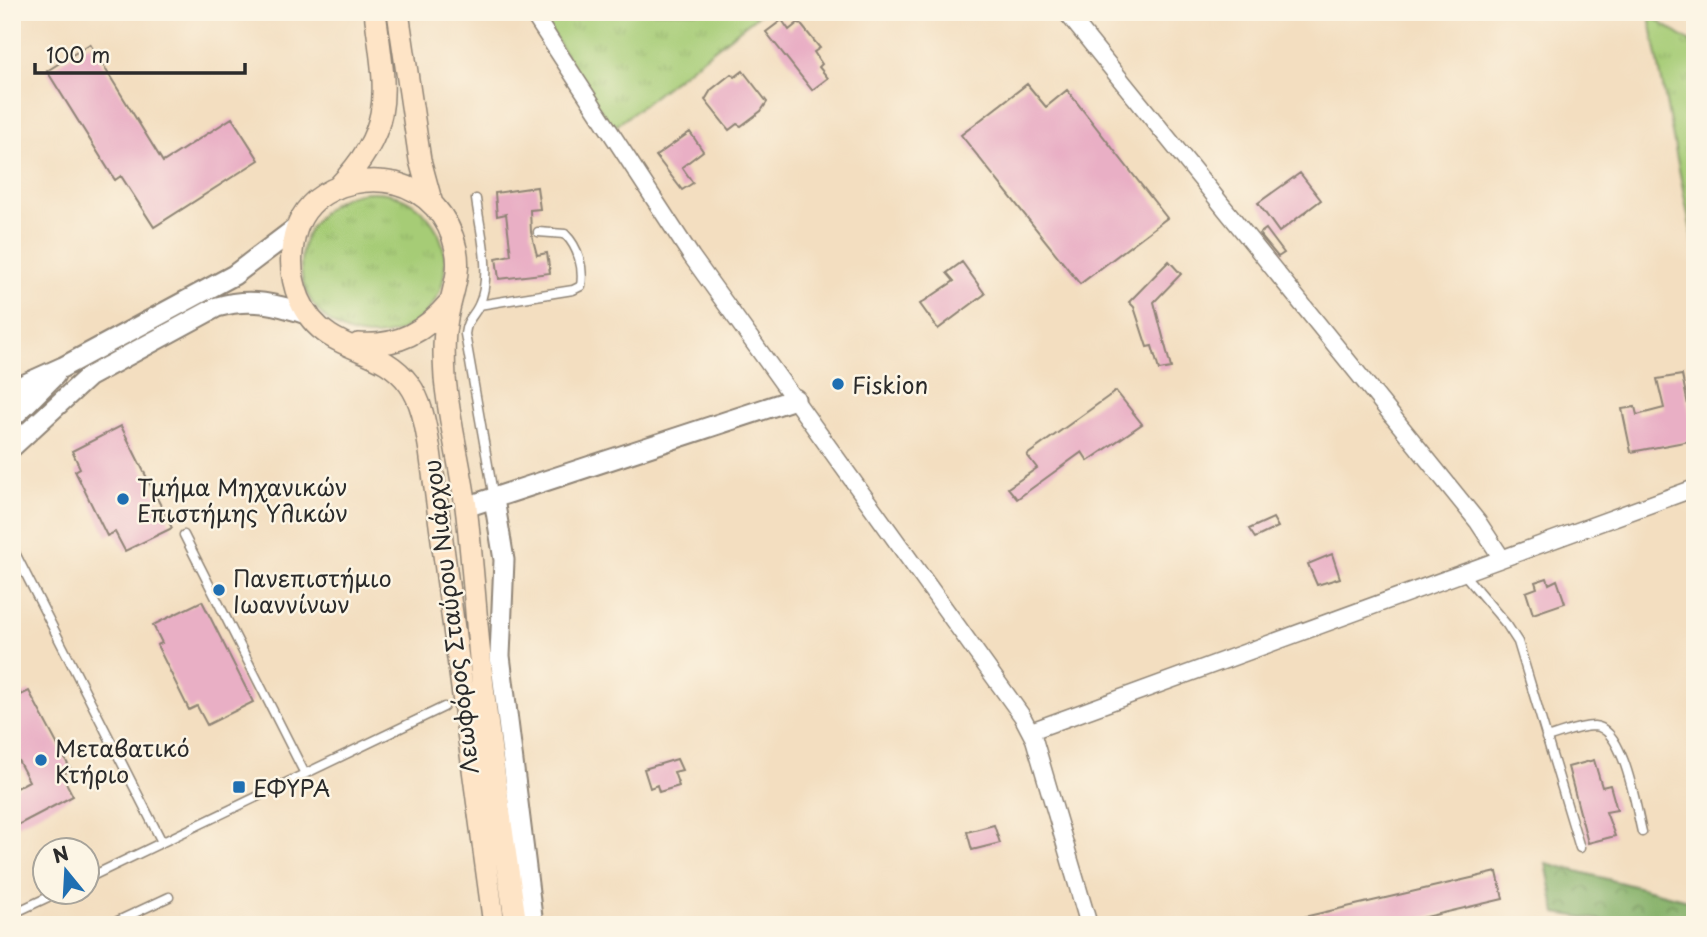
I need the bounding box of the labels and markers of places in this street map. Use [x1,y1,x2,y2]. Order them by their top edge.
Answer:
place label: Fiskion [852,367,928,402]
marker: Fiskion [830,376,846,392]
place label: Τμήμα Μηχανικών Επιστήμης Υλικών [137,469,348,530]
marker: Τμήμα Μηχανικών Επιστήμης Υλικών [115,491,131,507]
place label: Πανεπιστήμιο Ιωαννίνων [233,560,392,621]
marker: Πανεπιστήμιο Ιωαννίνων [211,582,227,598]
place label: Μεταβατικό Κτήριο [55,730,190,791]
marker: Μεταβατικό Κτήριο [33,752,49,768]
place label: ΕΦΥΡΑ [253,770,330,805]
marker: ΕΦΥΡΑ [231,779,247,795]

